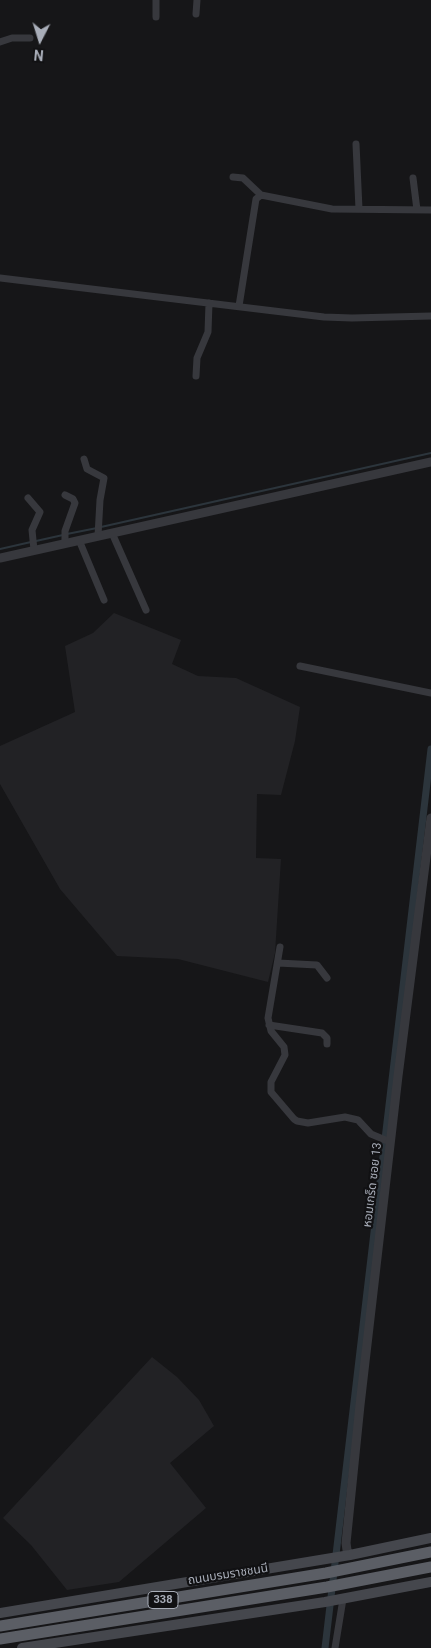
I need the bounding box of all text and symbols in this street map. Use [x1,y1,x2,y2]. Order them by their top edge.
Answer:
north arrow [15,15,65,65]
text: N [33,47,44,63]
street label: หอมเกร็ด ซอย 13 [361,1142,385,1228]
street label: ถนนบรมราชชนนี [187,1562,269,1588]
road number: 338 [148,1592,178,1608]

